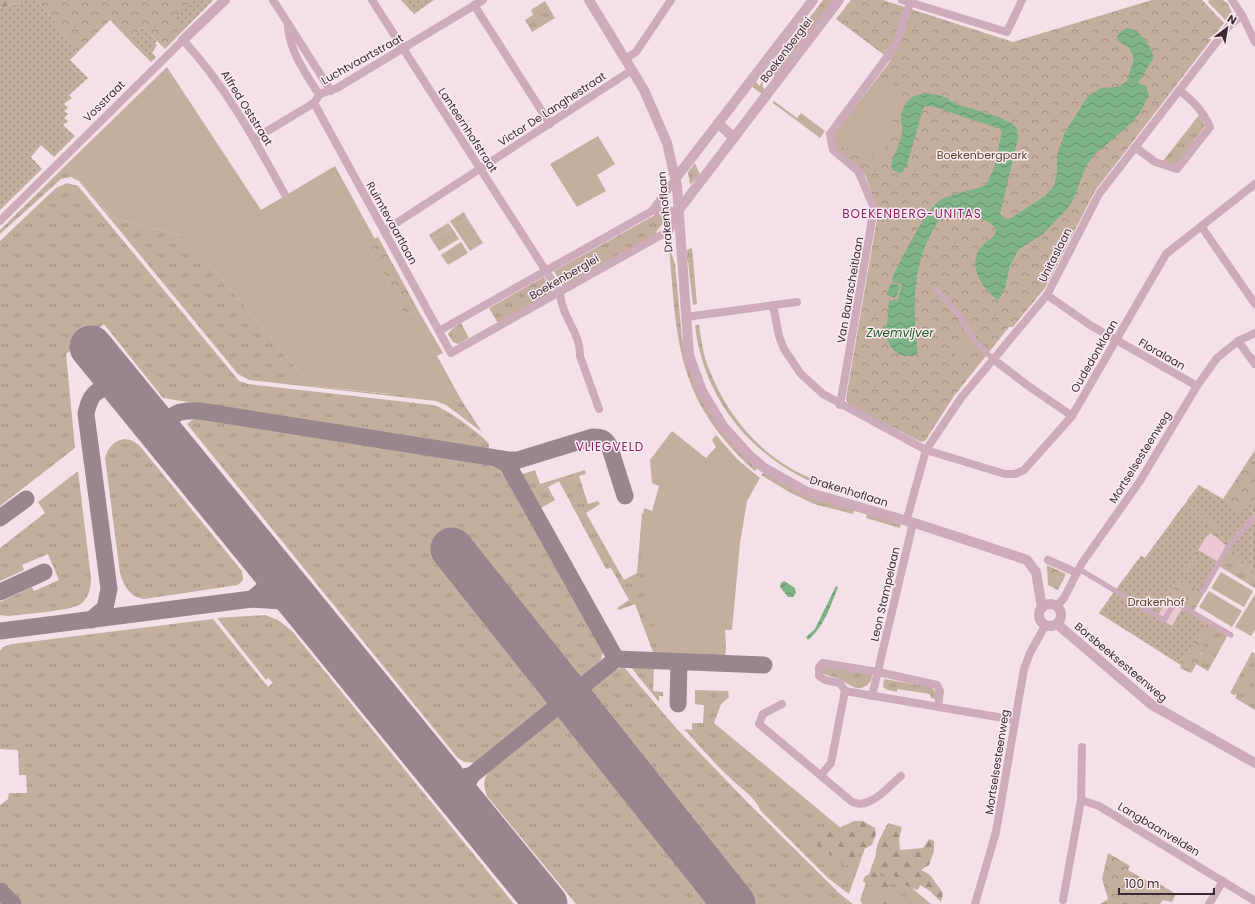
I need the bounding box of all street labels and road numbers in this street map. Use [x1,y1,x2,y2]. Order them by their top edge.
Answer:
street label: Boekenberglei [756,14,816,86]
street label: Luchtvaartstraat [318,30,406,88]
street label: Alfred Oststraat [217,67,277,149]
street label: Victor De Langhestraat [495,68,609,150]
street label: Vosstraat [80,77,128,125]
street label: Lanteernhofstraat [434,84,502,176]
street label: Drakenhoflaan [653,171,677,253]
street label: Ruimtevaartlaan [363,179,421,267]
street label: Unitaslaan [1034,225,1076,285]
street label: Van Baurscheitlaan [833,236,867,344]
street label: Boekenberglei [526,250,602,303]
street label: Oudedonklaan [1067,317,1121,395]
street label: Floralaan [1136,334,1188,374]
street label: Mortselsesteenweg [1105,408,1175,506]
street label: Drakenhoflaan [808,471,890,511]
street label: Leon Stampelaan [866,545,904,643]
street label: Borsbeeksesteenweg [1071,618,1171,706]
street label: Mortselsesteenweg [981,708,1013,816]
street label: Langbaanvelden [1115,798,1203,860]

